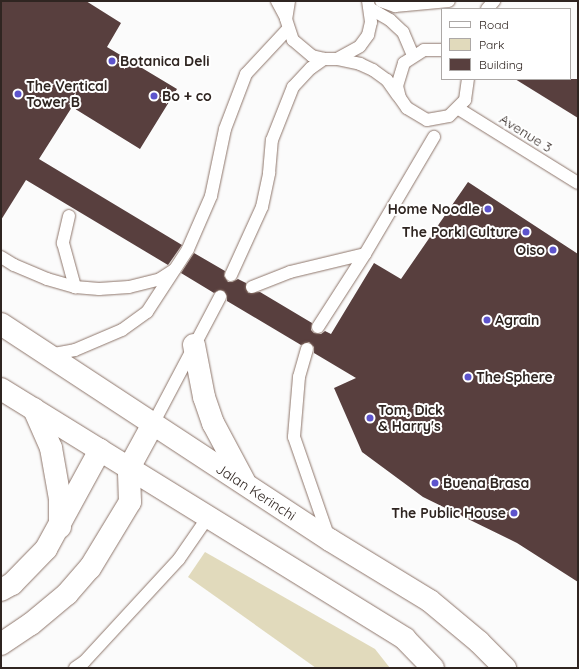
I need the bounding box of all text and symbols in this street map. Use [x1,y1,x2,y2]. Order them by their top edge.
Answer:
legend [441,8,571,80]
text: Road [479,17,509,32]
text: Park [479,37,504,52]
place label: Botanica Deli [120,53,210,69]
marker: Botanica Deli [107,56,117,66]
text: Building [479,57,523,72]
place label: The Vertical Tower B [26,78,108,110]
place label: Bo + co [162,88,212,104]
marker: The Vertical Tower B [13,89,23,99]
marker: Bo + co [149,91,159,101]
street label: Avenue 3 [497,110,555,156]
place label: Home Noodle [388,201,480,217]
marker: Home Noodle [483,204,493,214]
place label: The Porki Culture [402,224,518,240]
marker: The Porki Culture [521,227,531,237]
place label: Oiso [516,242,545,258]
marker: Oiso [548,245,558,255]
place label: Agrain [495,312,539,328]
marker: Agrain [482,315,492,325]
place label: The Sphere [476,369,553,385]
marker: The Sphere [463,372,473,382]
place label: Tom, Dick & Harry's [378,402,443,434]
marker: Tom, Dick & Harry's [365,413,375,423]
street label: Jalan Kerinchi [213,460,299,524]
place label: Buena Brasa [443,475,529,491]
marker: Buena Brasa [430,478,440,488]
place label: The Public House [391,505,506,521]
marker: The Public House [509,508,519,518]

